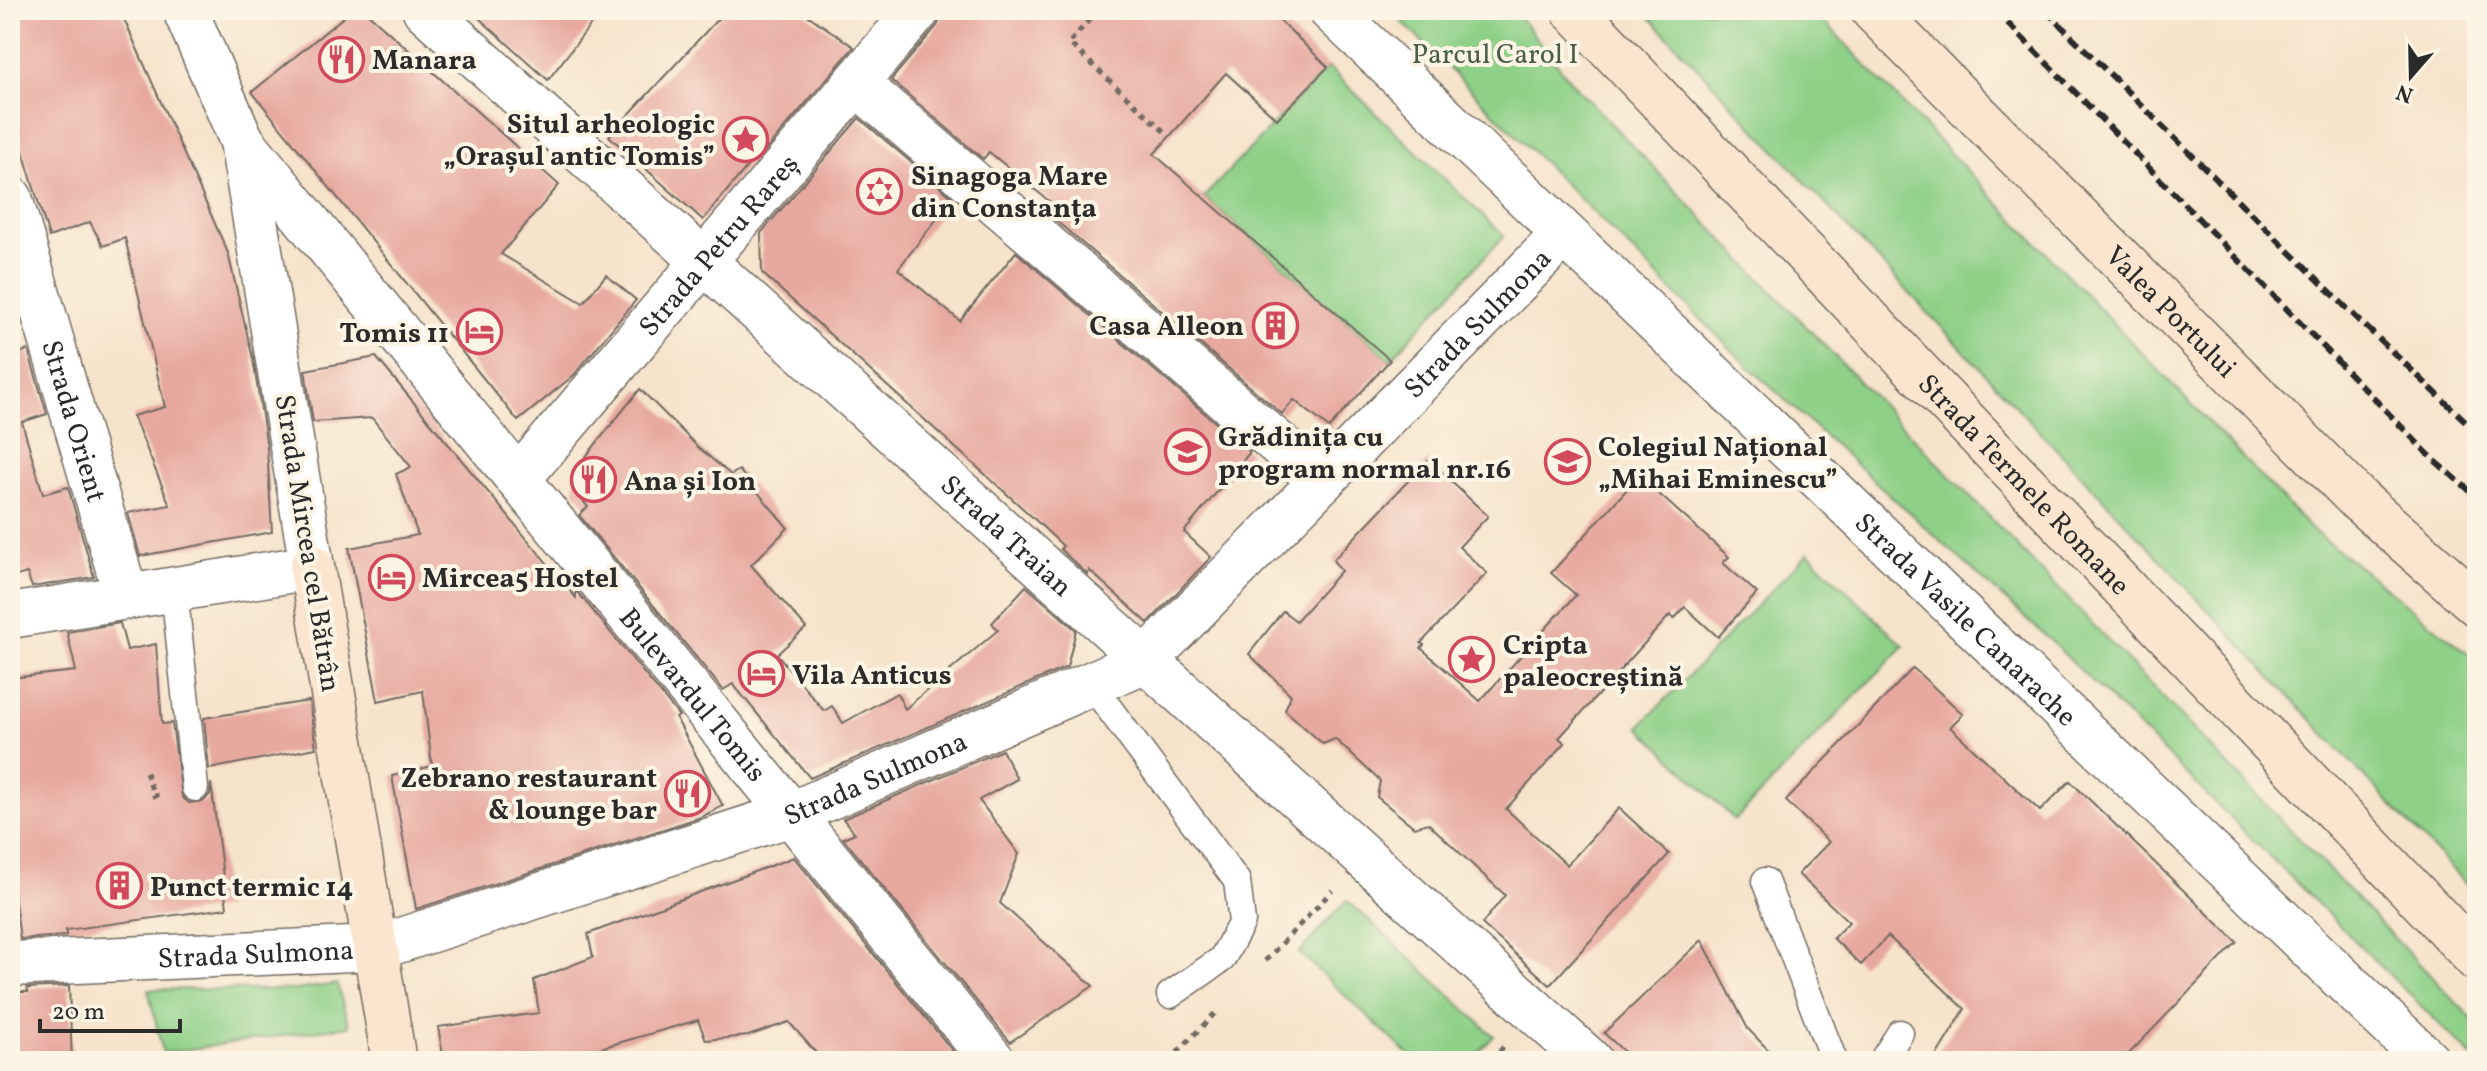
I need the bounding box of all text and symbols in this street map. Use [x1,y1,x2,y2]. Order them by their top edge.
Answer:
restaurant icon: Manara [317,35,365,83]
park label: Parcul Carol I [1412,36,1578,75]
north arrow [2371,36,2451,116]
place label: Manara [372,42,477,81]
text: N [2392,75,2418,110]
place label: Situl arheologic „Orașul antic Tomis” [443,106,715,177]
place icon: Situl arheologic „Orașul antic Tomis” [722,115,770,163]
street label: Strada Petru Rareș [631,147,809,346]
place label: Sinagoga Mare din Constanța [911,158,1108,229]
synagogue icon: Sinagoga Mare din Constanța [856,167,904,215]
street label: Valea Portului [2095,238,2244,388]
street label: Strada Sulmona [1396,241,1561,408]
building icon: Casa Alleon [1251,301,1299,349]
hotel icon: Tomis 11 [456,308,504,356]
place label: Casa Alleon [1089,308,1244,347]
place label: Tomis 11 [339,315,449,354]
street label: Strada Orient [30,336,115,507]
street label: Strada Termele Romane [1908,366,2138,605]
street label: Strada Mircea cel Bătrân [264,392,349,695]
place label: Grădinița cu program normal nr.16 [1218,419,1511,490]
school or university icon: Grădinița cu program normal nr.16 [1163,428,1211,476]
place label: Colegiul Național „Mihai Eminescu” [1598,429,1838,500]
school or university icon: Colegiul Național „Mihai Eminescu” [1543,438,1591,486]
restaurant icon: Ana și Ion [569,456,617,504]
place label: Ana și Ion [624,463,756,502]
street label: Strada Traian [931,467,1080,607]
street label: Strada Vasile Canarache [1845,505,2084,736]
hotel icon: Mircea5 Hostel [367,553,415,601]
place label: Mircea5 Hostel [422,560,619,599]
street label: Bulevardul Tomis [609,600,774,791]
place label: Cripta paleocreștină [1503,627,1683,698]
place icon: Cripta paleocreștină [1448,636,1496,684]
hotel icon: Vila Anticus [737,650,785,698]
place label: Vila Anticus [792,657,952,696]
street label: Strada Sulmona [778,723,974,837]
place label: Zebrano restaurant & lounge bar [400,760,657,831]
restaurant icon: Zebrano restaurant & lounge bar [664,769,712,817]
building icon: Punct termic 14 [95,862,143,910]
place label: Punct termic 14 [150,869,354,908]
street label: Strada Sulmona [157,932,355,980]
scale bar [40,983,180,1033]
text: 20 m [52,996,105,1030]

